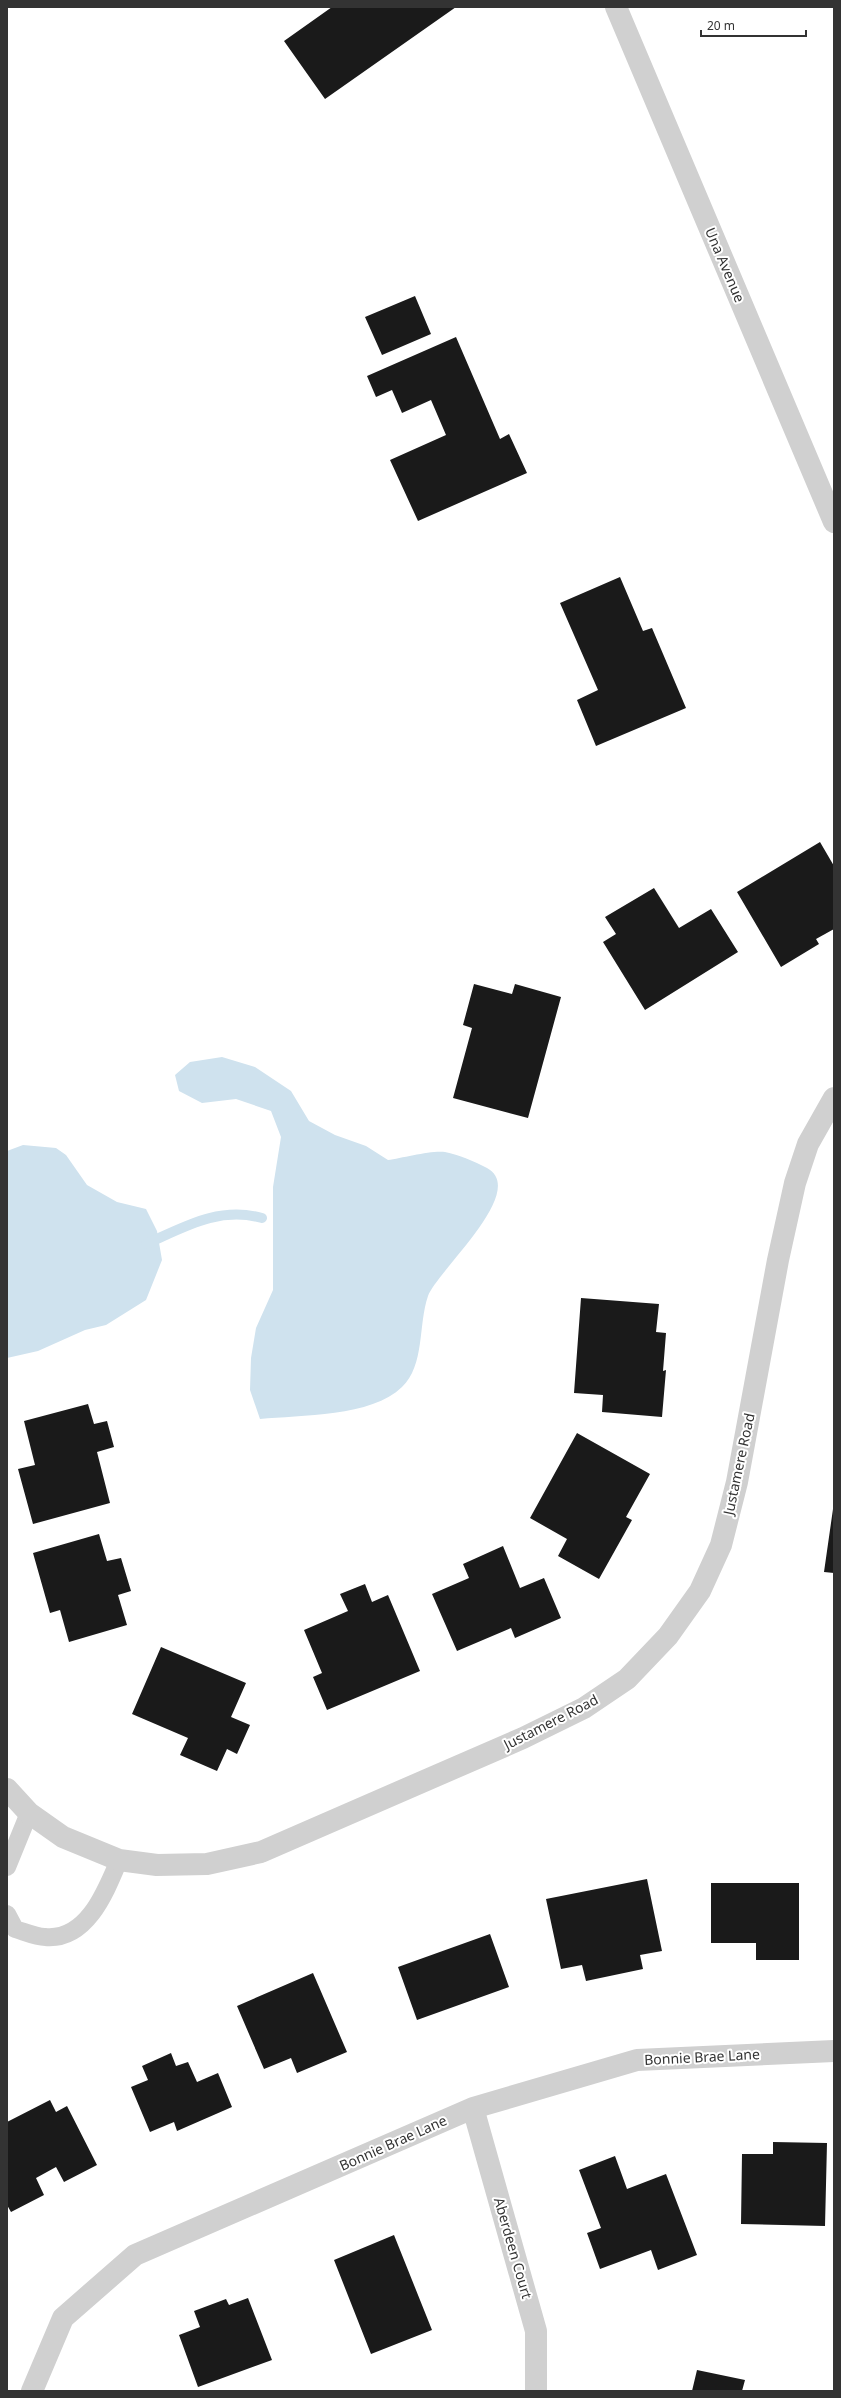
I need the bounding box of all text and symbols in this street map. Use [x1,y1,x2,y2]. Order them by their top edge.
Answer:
scale bar [701,12,806,38]
text: 20 m [707,17,735,34]
street label: Una Avenue [701,224,750,305]
street label: Justamere Road [718,1411,759,1519]
street label: Justamere Road [498,1690,601,1754]
street label: Bonnie Brae Lane [644,2044,760,2069]
street label: Bonnie Brae Lane [336,2110,450,2175]
street label: Aberdeen Court [490,2195,537,2301]

